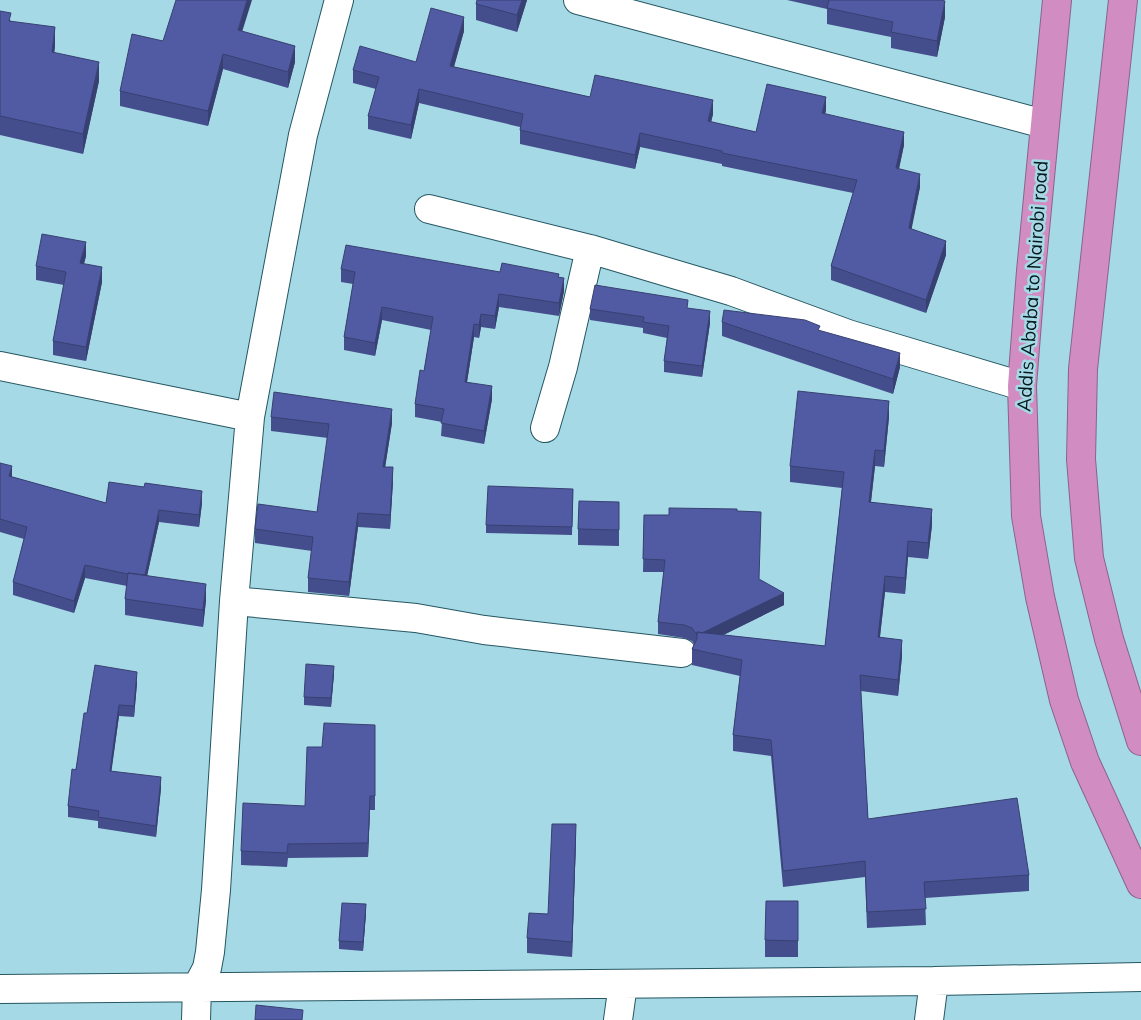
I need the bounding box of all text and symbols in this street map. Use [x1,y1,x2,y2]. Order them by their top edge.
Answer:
street label: Addis Ababa to Nairobi road [1011,160,1053,412]

